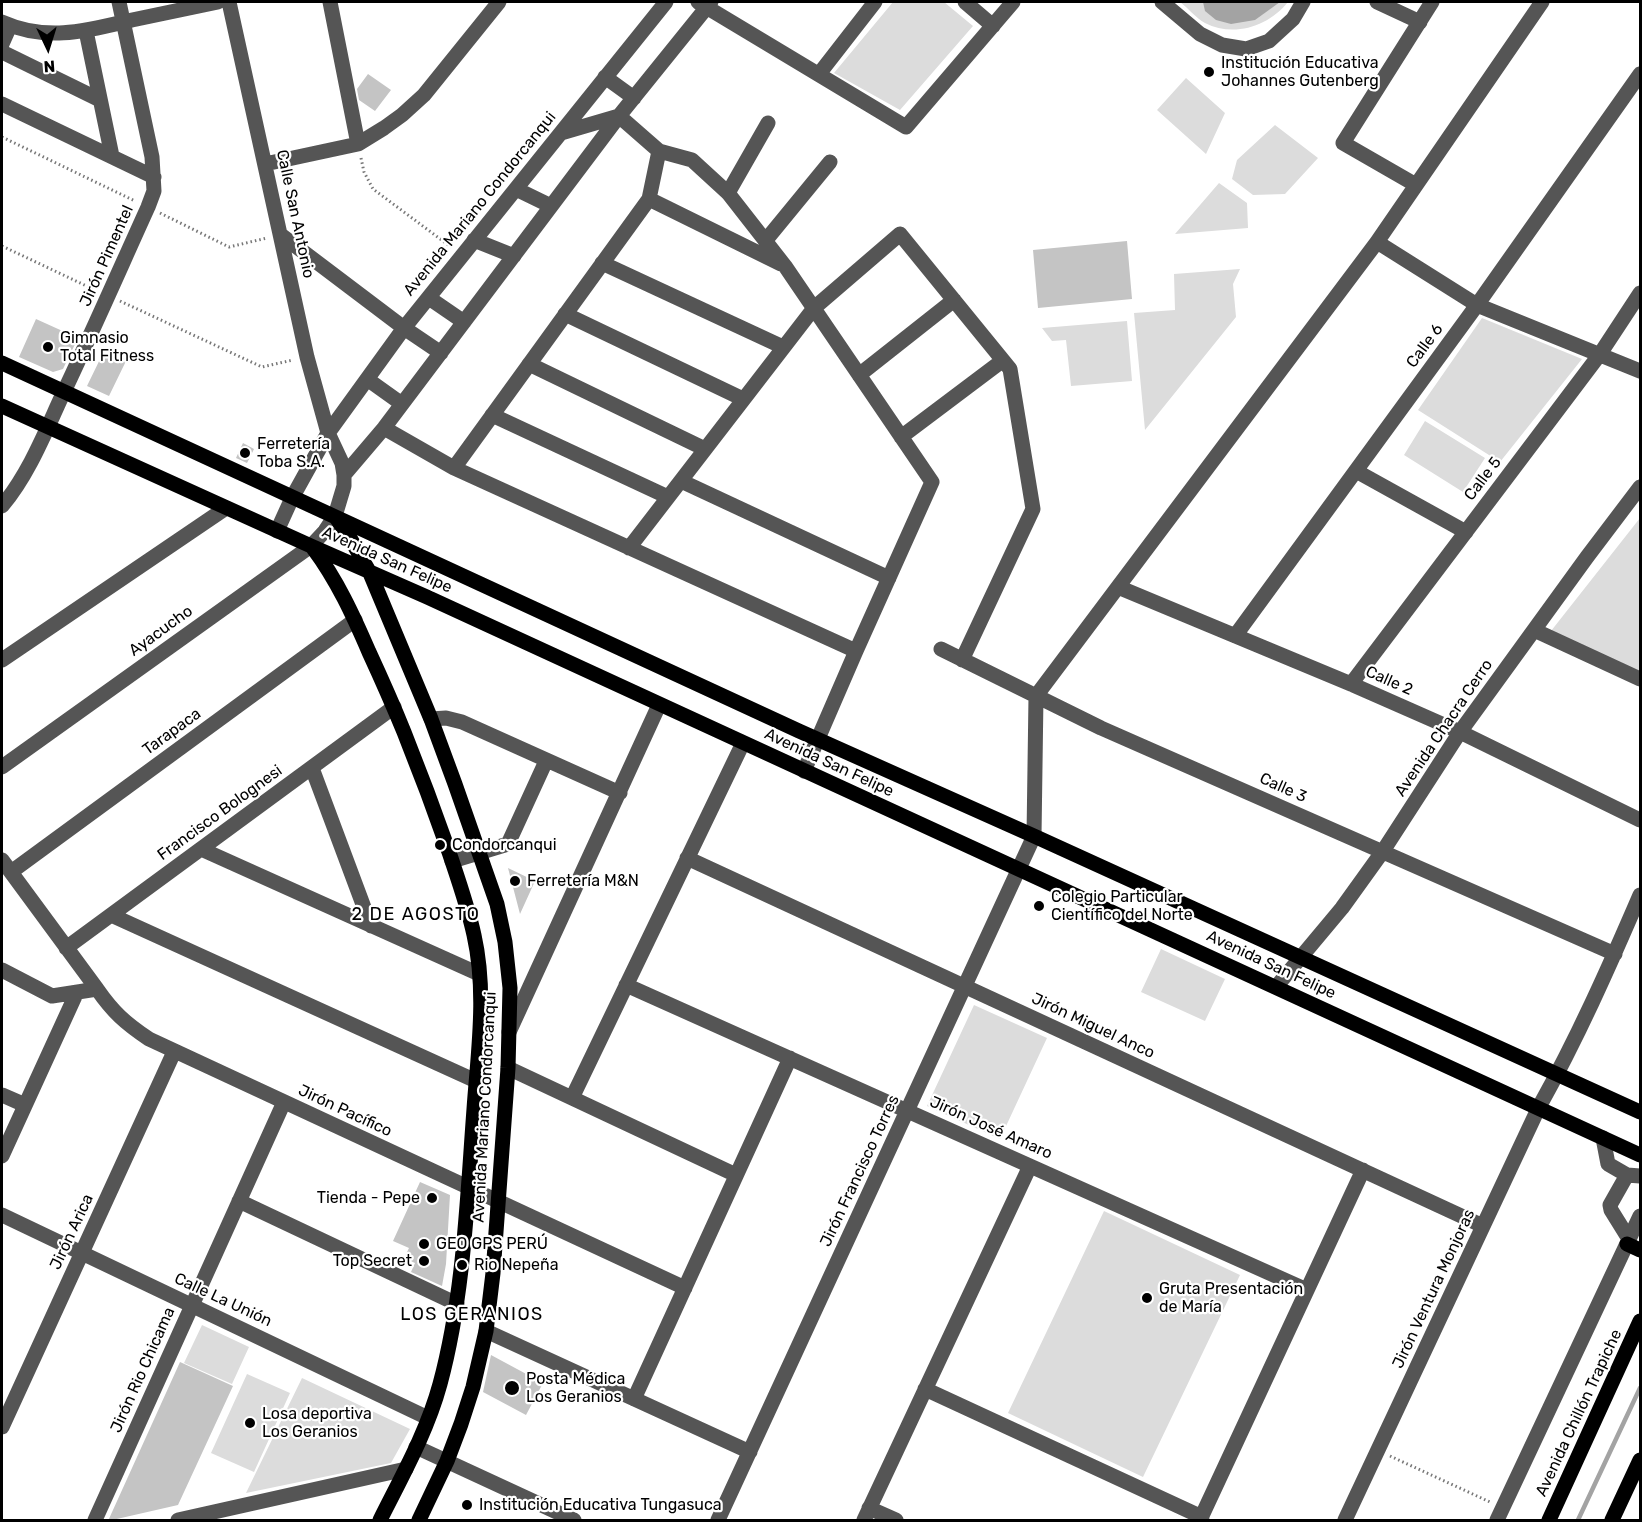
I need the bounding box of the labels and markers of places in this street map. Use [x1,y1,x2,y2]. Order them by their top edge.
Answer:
place label: Institución Educativa Johannes Gutenberg [1221,53,1379,91]
marker: Institución Educativa Johannes Gutenberg [1202,65,1216,79]
place label: Gimnasio Total Fitness [60,328,154,366]
marker: Gimnasio Total Fitness [41,340,55,354]
place label: Ferretería Toba S.A. [257,434,330,472]
marker: Ferretería Toba S.A. [238,446,252,460]
place label: Condorcanqui [452,835,557,855]
marker: Condorcanqui [433,838,447,852]
place label: Ferretería M&N [527,871,639,891]
marker: Ferretería M&N [508,874,522,888]
place label: Colegio Particular Científico del Norte [1051,887,1193,925]
marker: Colegio Particular Científico del Norte [1032,899,1046,913]
place label: Tienda - Pepe [317,1188,420,1208]
marker: Tienda - Pepe [425,1191,439,1205]
place label: GEO GPS PERÚ [436,1234,548,1254]
marker: GEO GPS PERÚ [417,1237,431,1251]
place label: Top Secret [333,1251,412,1271]
marker: Top Secret [417,1254,431,1268]
place label: Rio Nepeña [474,1255,559,1275]
marker: Rio Nepeña [455,1258,469,1272]
place label: Gruta Presentación de María [1159,1279,1303,1317]
marker: Gruta Presentación de María [1140,1291,1154,1305]
place label: Posta Médica Los Geranios [526,1369,625,1407]
marker: Posta Médica Los Geranios [503,1379,521,1397]
place label: Losa deportiva Los Geranios [262,1404,372,1442]
marker: Losa deportiva Los Geranios [243,1416,257,1430]
place label: Institución Educativa Tungasuca [479,1495,722,1515]
marker: Institución Educativa Tungasuca [460,1498,474,1512]

